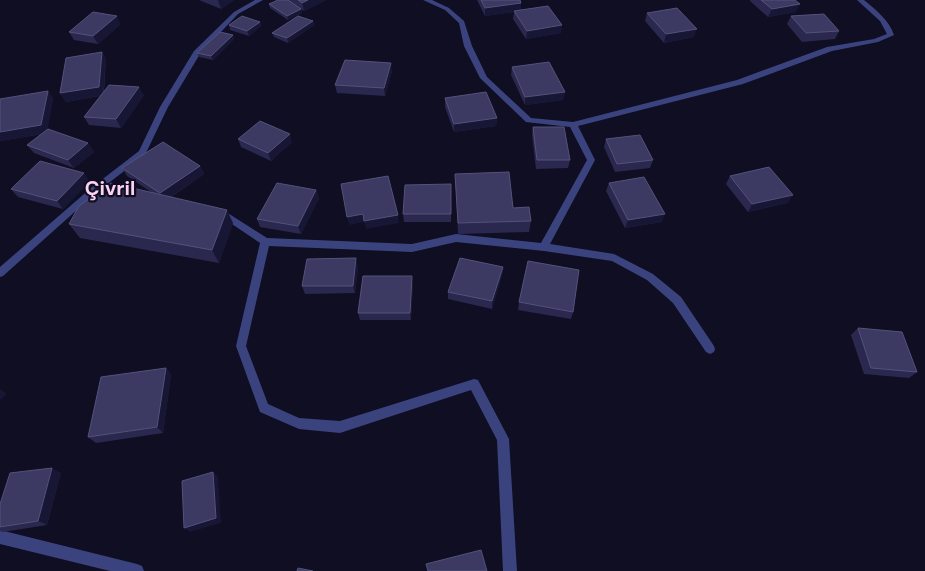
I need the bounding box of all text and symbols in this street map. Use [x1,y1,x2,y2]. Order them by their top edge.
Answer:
district label: Çivril [85,175,135,201]

